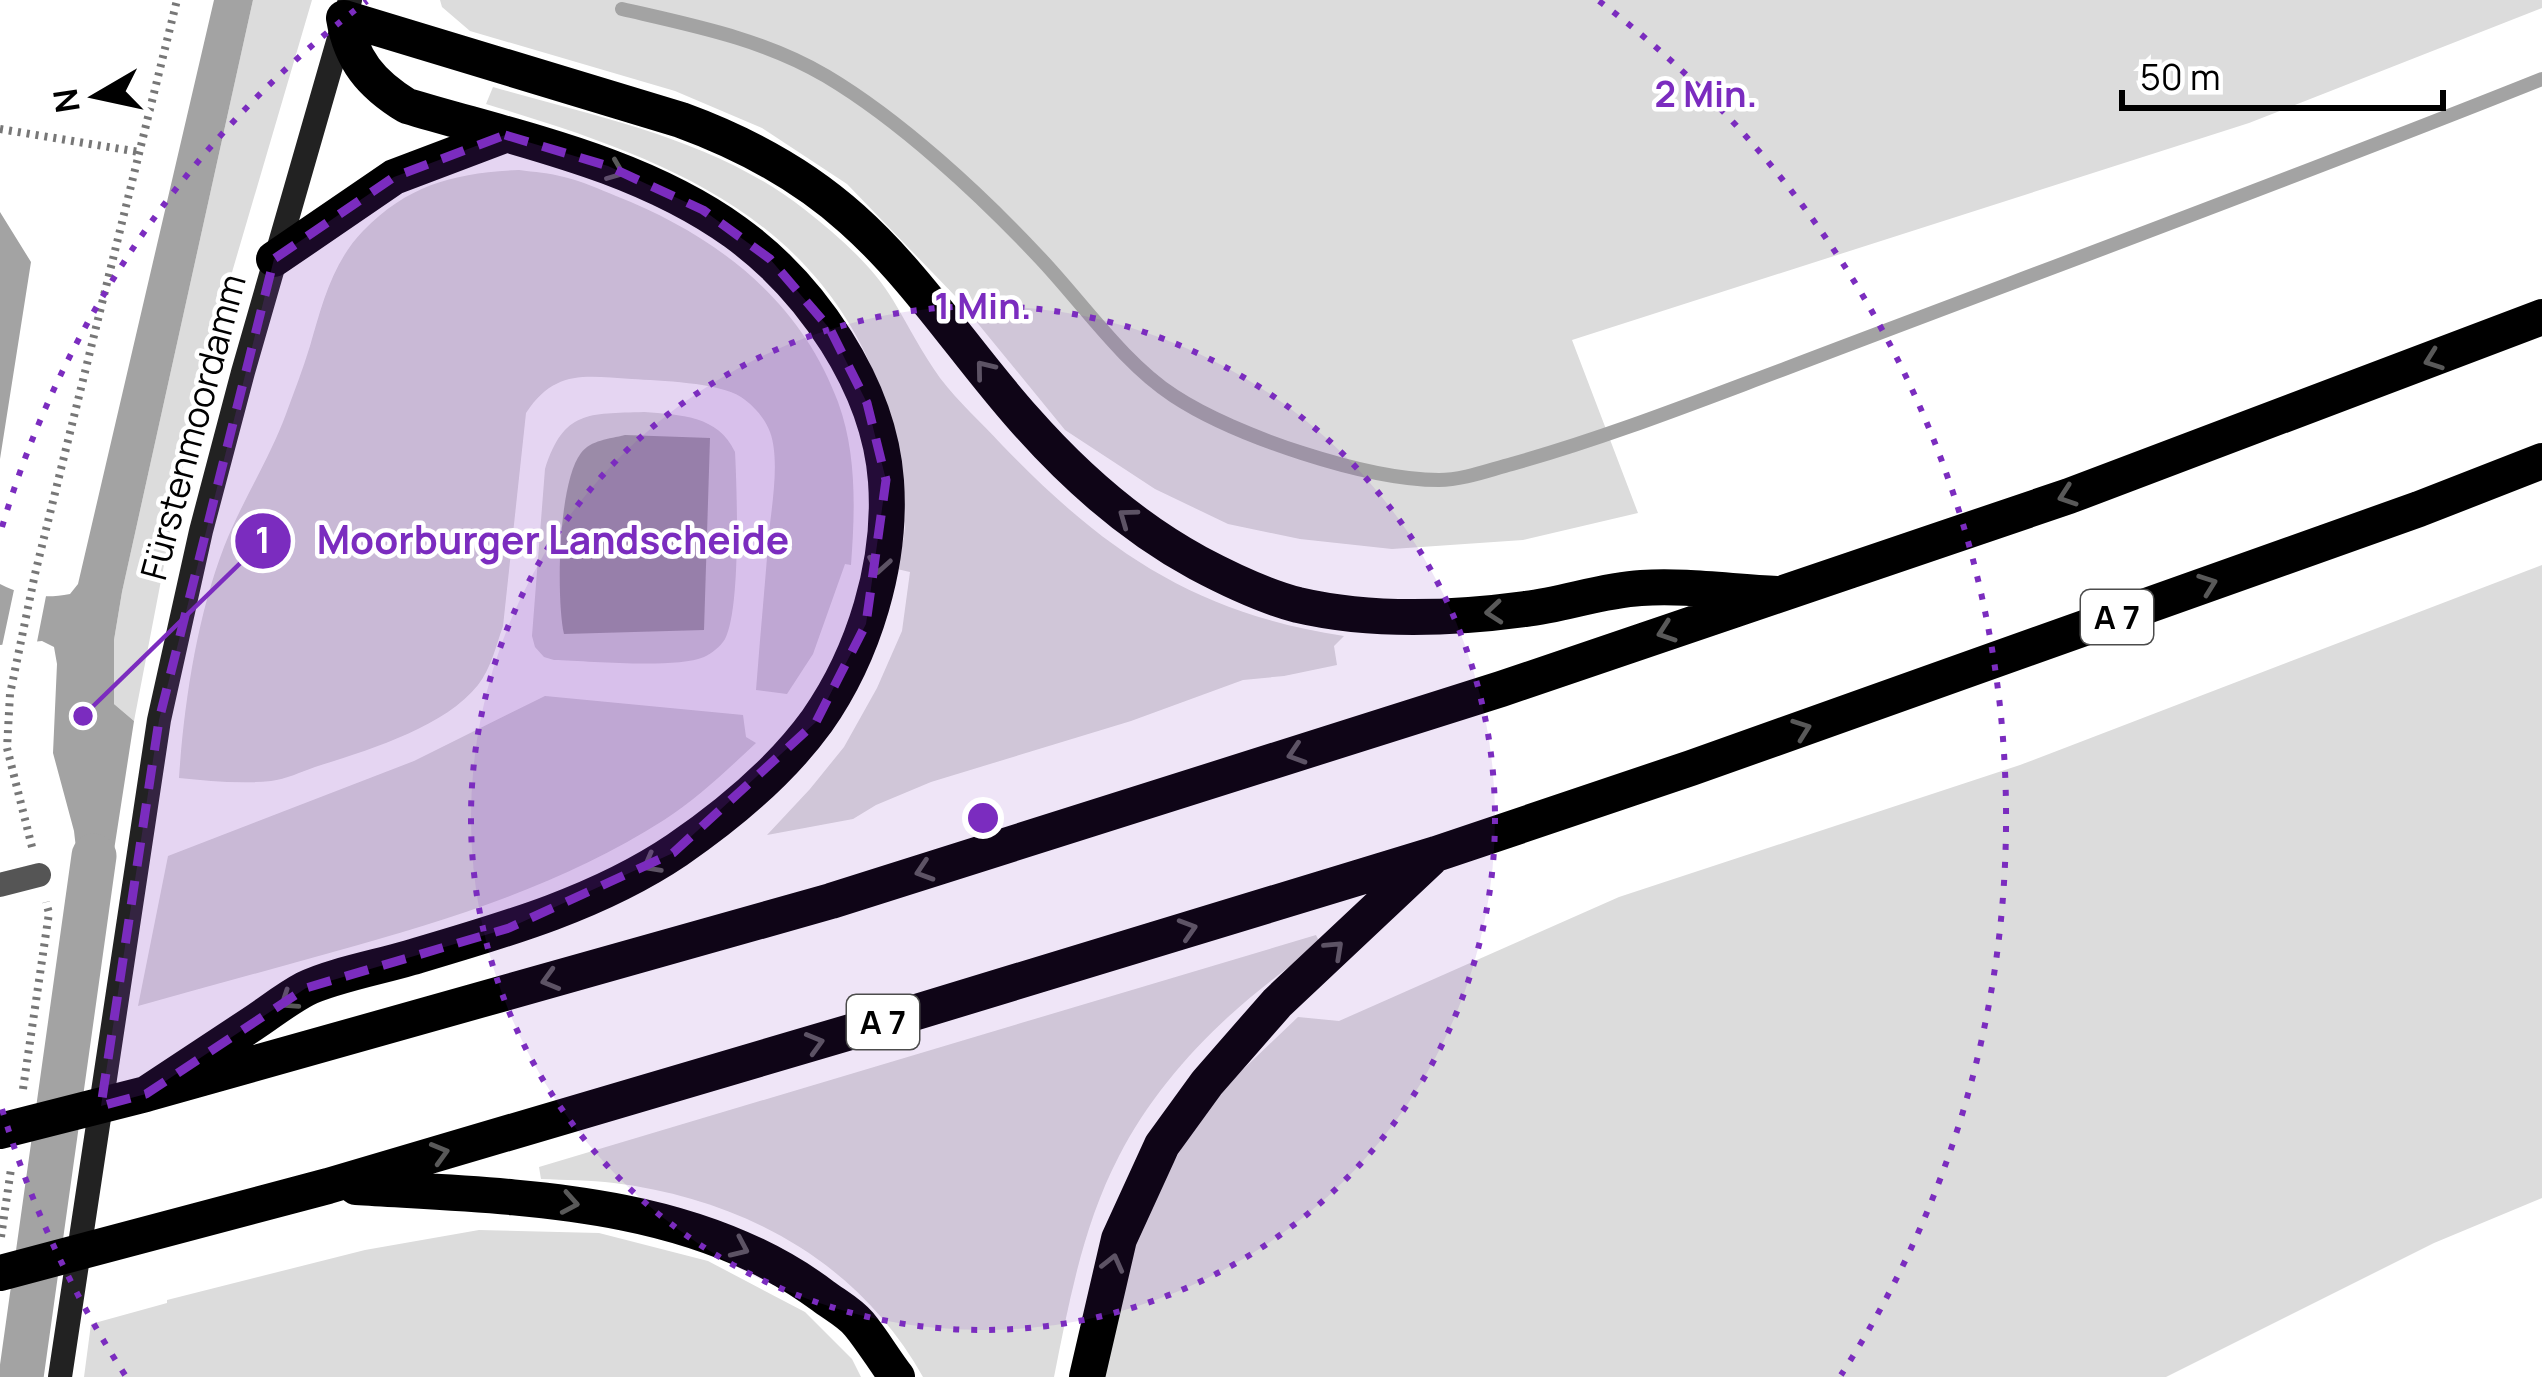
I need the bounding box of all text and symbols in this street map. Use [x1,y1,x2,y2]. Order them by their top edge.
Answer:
north arrow [36,36,156,156]
scale bar [2122,36,2443,110]
text: 50 m [2140,52,2220,101]
text: 2 Min. [1655,69,1757,118]
text: N [42,86,90,116]
one-way arrow [605,156,626,181]
street label: Fürstenmoordamm [128,269,257,585]
text: 1 Min. [934,281,1032,330]
one-way arrow [2424,346,2445,370]
one-way arrow [976,361,998,383]
one-way arrow [2058,482,2079,506]
callout: Moorburger Landscheide [233,503,813,578]
one-way arrow [1119,510,1140,532]
text: Moorburger Landscheide [317,512,789,566]
text: 1 [255,515,271,564]
one-way arrow [868,555,893,575]
one-way arrow [2197,574,2218,598]
road number: A 7 [2081,590,2153,644]
one-way arrow [1484,599,1503,624]
one-way arrow [1657,618,1678,642]
one-way arrow [1790,719,1811,743]
one-way arrow [1286,739,1307,764]
centre of rings [962,797,1004,839]
one-way arrow [643,850,664,873]
one-way arrow [914,857,935,882]
one-way arrow [1177,918,1198,943]
one-way arrow [1321,941,1343,963]
one-way arrow [540,966,560,991]
one-way arrow [279,986,301,1008]
road number: A 7 [847,995,919,1049]
one-way arrow [804,1032,824,1057]
one-way arrow [430,1142,450,1167]
one-way arrow [560,1189,580,1215]
one-way arrow [728,1234,749,1257]
one-way arrow [1099,1253,1124,1274]

